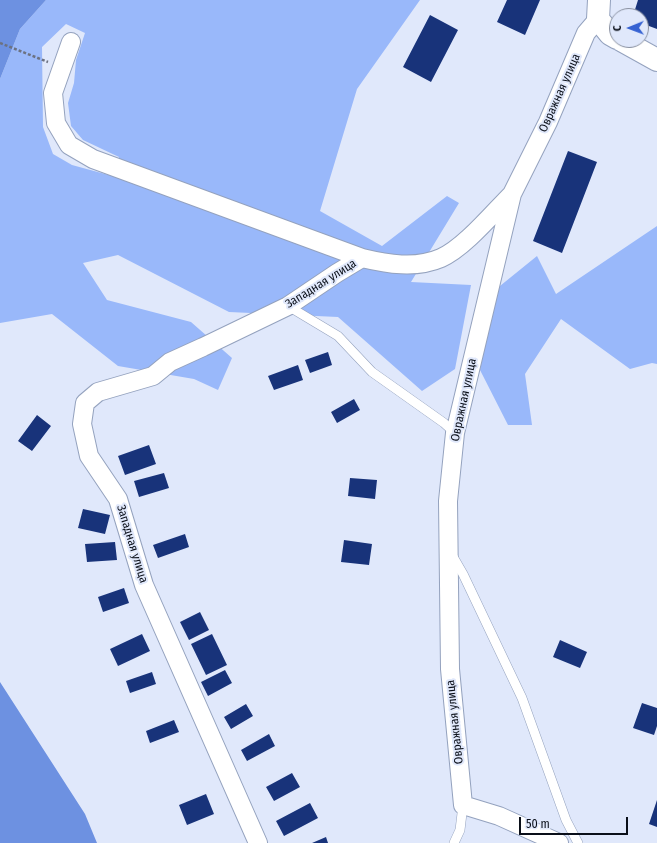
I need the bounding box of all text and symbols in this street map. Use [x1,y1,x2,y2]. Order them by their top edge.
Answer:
north arrow [609,8,649,48]
text: С [611,25,624,31]
street label: Овражная улица [536,51,584,135]
street label: Западная улица [283,256,359,312]
street label: Овражная улица [448,357,480,443]
street label: Западная улица [113,503,151,585]
street label: Овражная улица [443,679,467,765]
scale bar [521,809,630,835]
text: 50 m [526,817,550,831]

